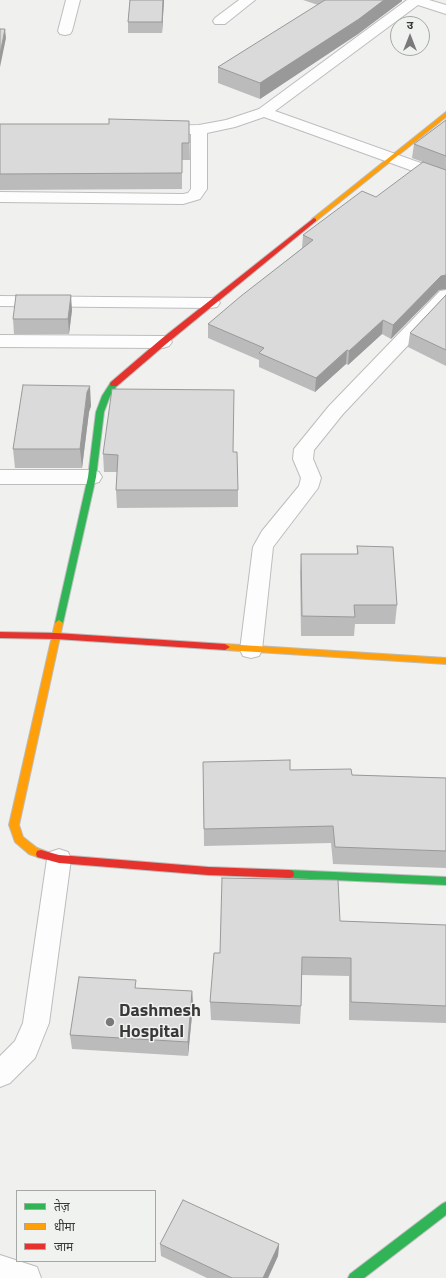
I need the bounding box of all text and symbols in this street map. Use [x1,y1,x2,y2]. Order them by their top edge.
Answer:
north arrow [390,16,430,56]
text: उ [407,17,413,33]
place label: Dashmesh Hospital [119,1001,201,1044]
marker: Dashmesh Hospital [104,1016,116,1028]
legend [16,1190,156,1262]
text: तेज़ [54,1197,70,1216]
text: धीमा [54,1217,75,1236]
text: जाम [54,1237,73,1256]

